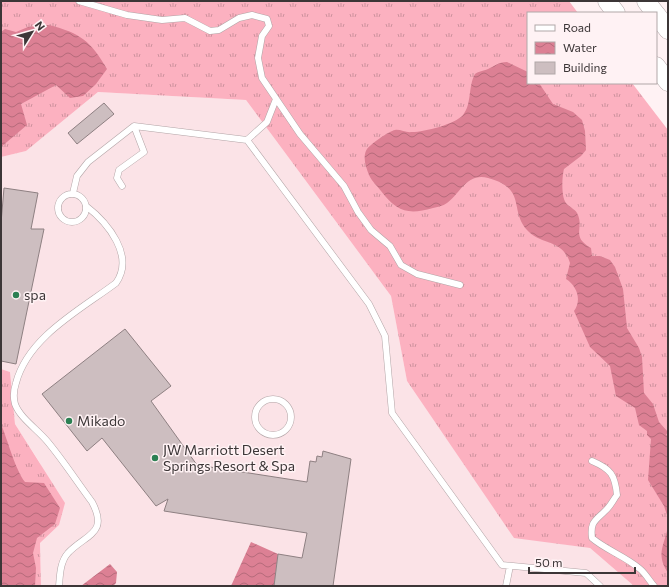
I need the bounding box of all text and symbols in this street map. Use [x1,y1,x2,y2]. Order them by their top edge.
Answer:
north arrow [12,12,52,52]
legend [527,12,657,84]
text: N [33,18,48,33]
text: Road [563,20,591,34]
text: Water [563,40,597,54]
text: Building [563,60,607,74]
place label: spa [24,286,46,303]
marker: spa [11,290,21,300]
place label: Mikado [77,412,125,429]
marker: Mikado [64,416,74,426]
place label: JW Marriott Desert Springs Resort & Spa [163,441,295,474]
marker: JW Marriott Desert Springs Resort & Spa [150,453,160,463]
scale bar [529,549,635,575]
text: 50 m [535,555,563,569]

